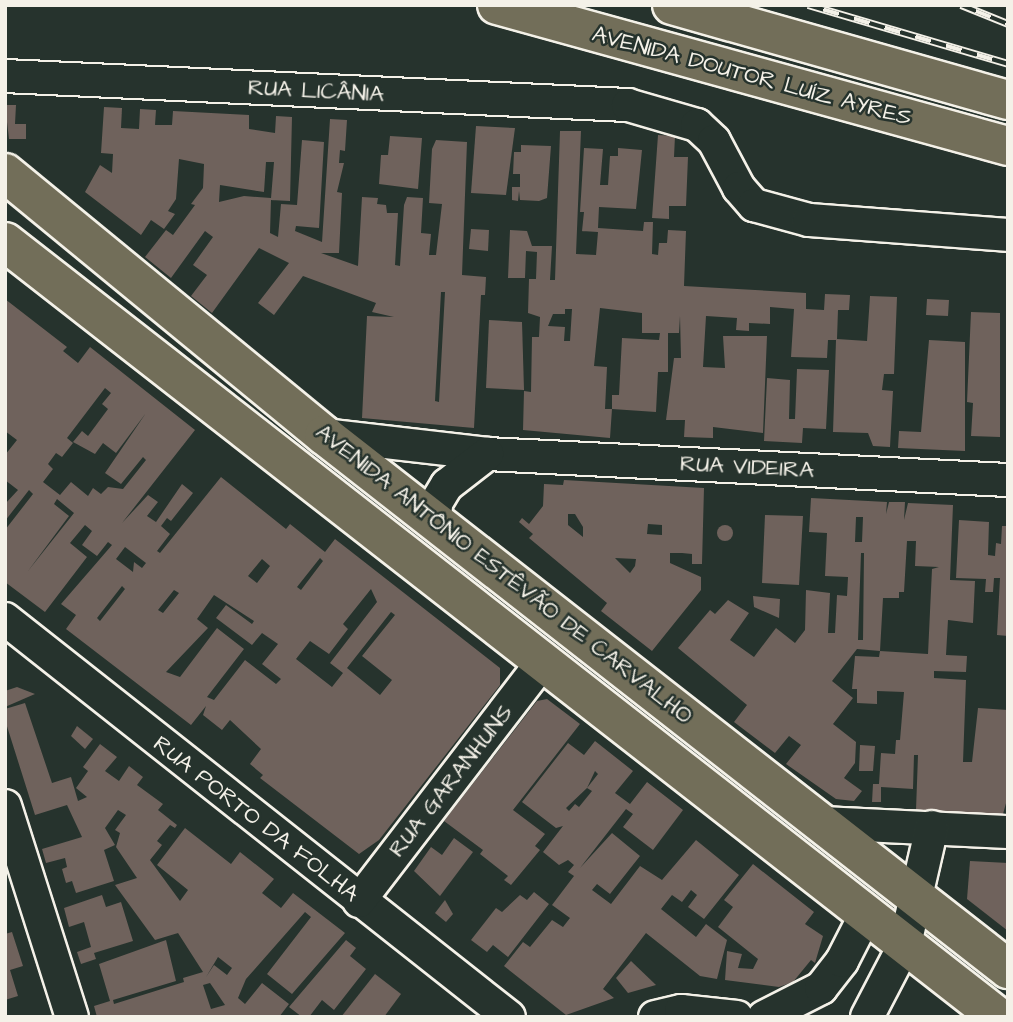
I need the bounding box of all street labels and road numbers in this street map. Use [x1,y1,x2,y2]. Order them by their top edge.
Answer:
street label: AVENIDA DOUTOR LUÍZ AYRES [589,20,915,132]
street label: RUA LICÂNIA [247,74,385,108]
street label: AVENIDA ANTÔNIO ESTÊVÃO DE CARVALHO [310,418,698,730]
street label: RUA VIDEIRA [679,450,815,484]
street label: RUA GARANHUNS [383,699,519,863]
street label: RUA PORTO DA FOLHA [148,730,364,908]

